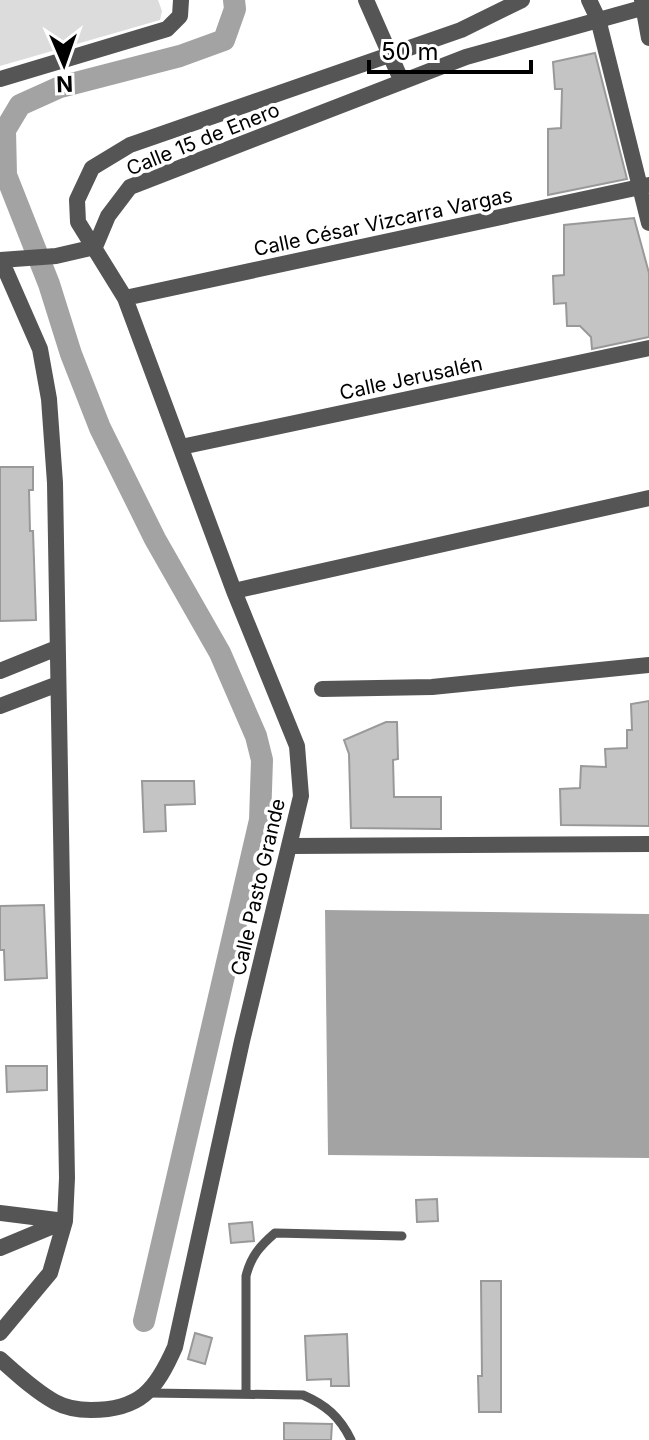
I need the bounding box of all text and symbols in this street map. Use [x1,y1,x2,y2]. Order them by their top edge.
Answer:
north arrow [24,24,104,104]
scale bar [369,24,531,74]
text: 50 m [381,37,439,66]
text: N [56,71,74,97]
street label: Calle 15 de Enero [123,97,283,181]
street label: Calle César Vizcarra Vargas [252,183,514,261]
street label: Calle Jerusalén [337,351,485,405]
street label: Calle Pasto Grande [226,796,290,978]

